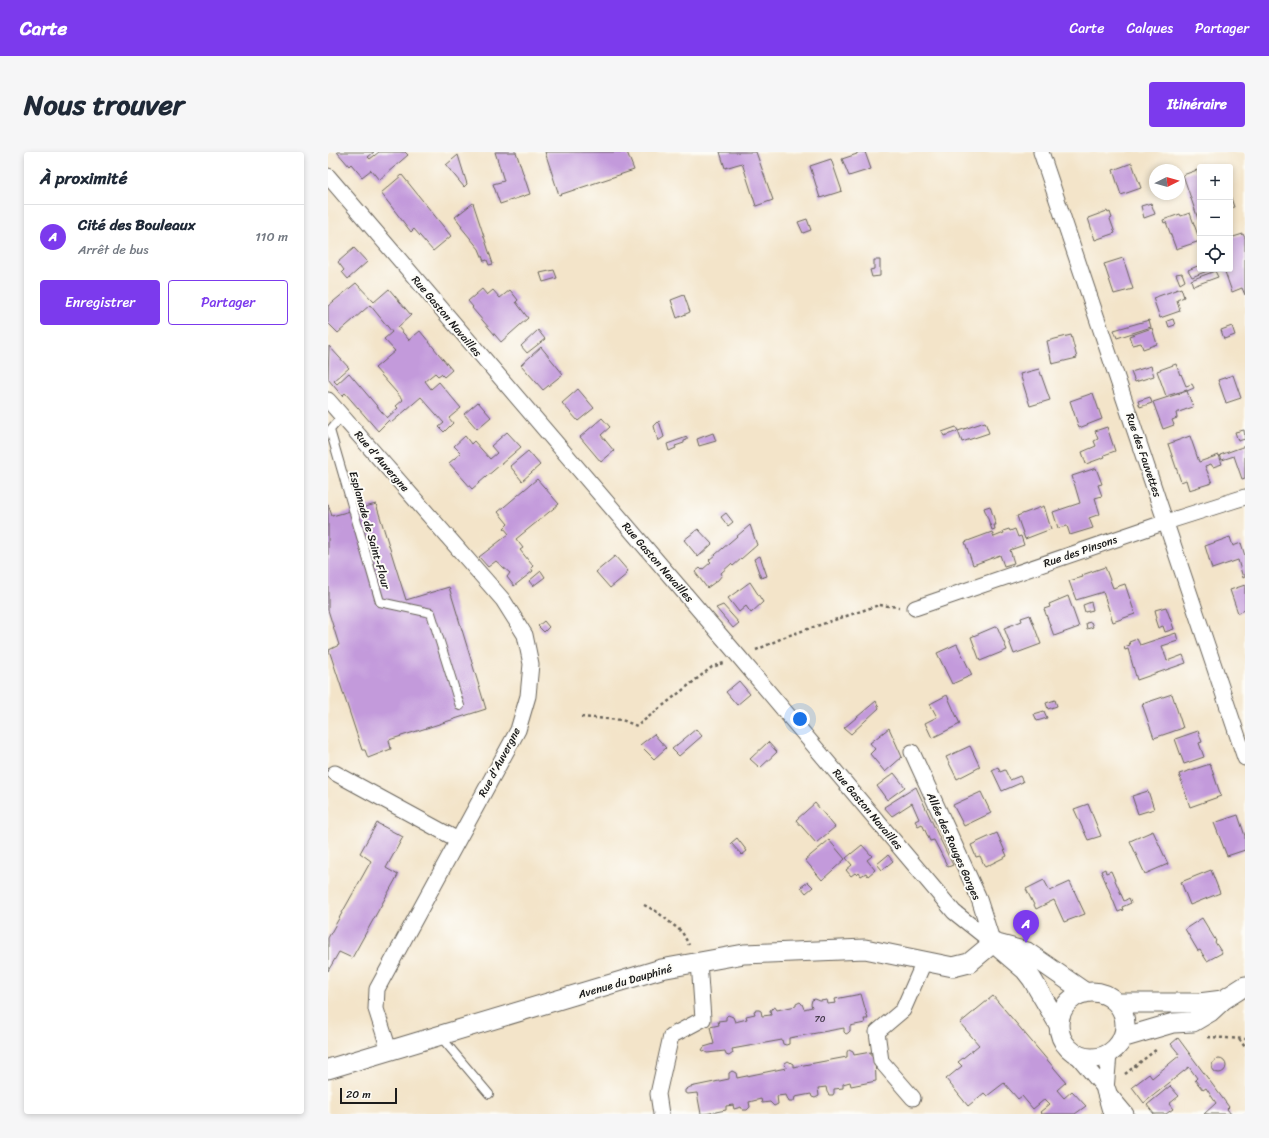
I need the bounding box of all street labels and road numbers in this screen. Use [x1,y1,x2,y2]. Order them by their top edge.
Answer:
street label: Rue Gaston Navailles [407,271,487,362]
street label: Rue des Fauvettes [1120,411,1167,501]
street label: Rue d'Auvergne [349,426,414,497]
street label: Esplanade de Saint-Flour [344,469,396,593]
street label: Rue Gaston Navailles [617,518,699,608]
street label: Rue des Pinsons [1041,530,1120,573]
street label: Rue d'Auvergne [473,724,526,800]
street label: Rue Gaston Navailles [828,764,908,855]
street label: Allée des Rouges Gorges [921,788,986,904]
street label: Avenue du Dauphiné [575,959,675,1004]

